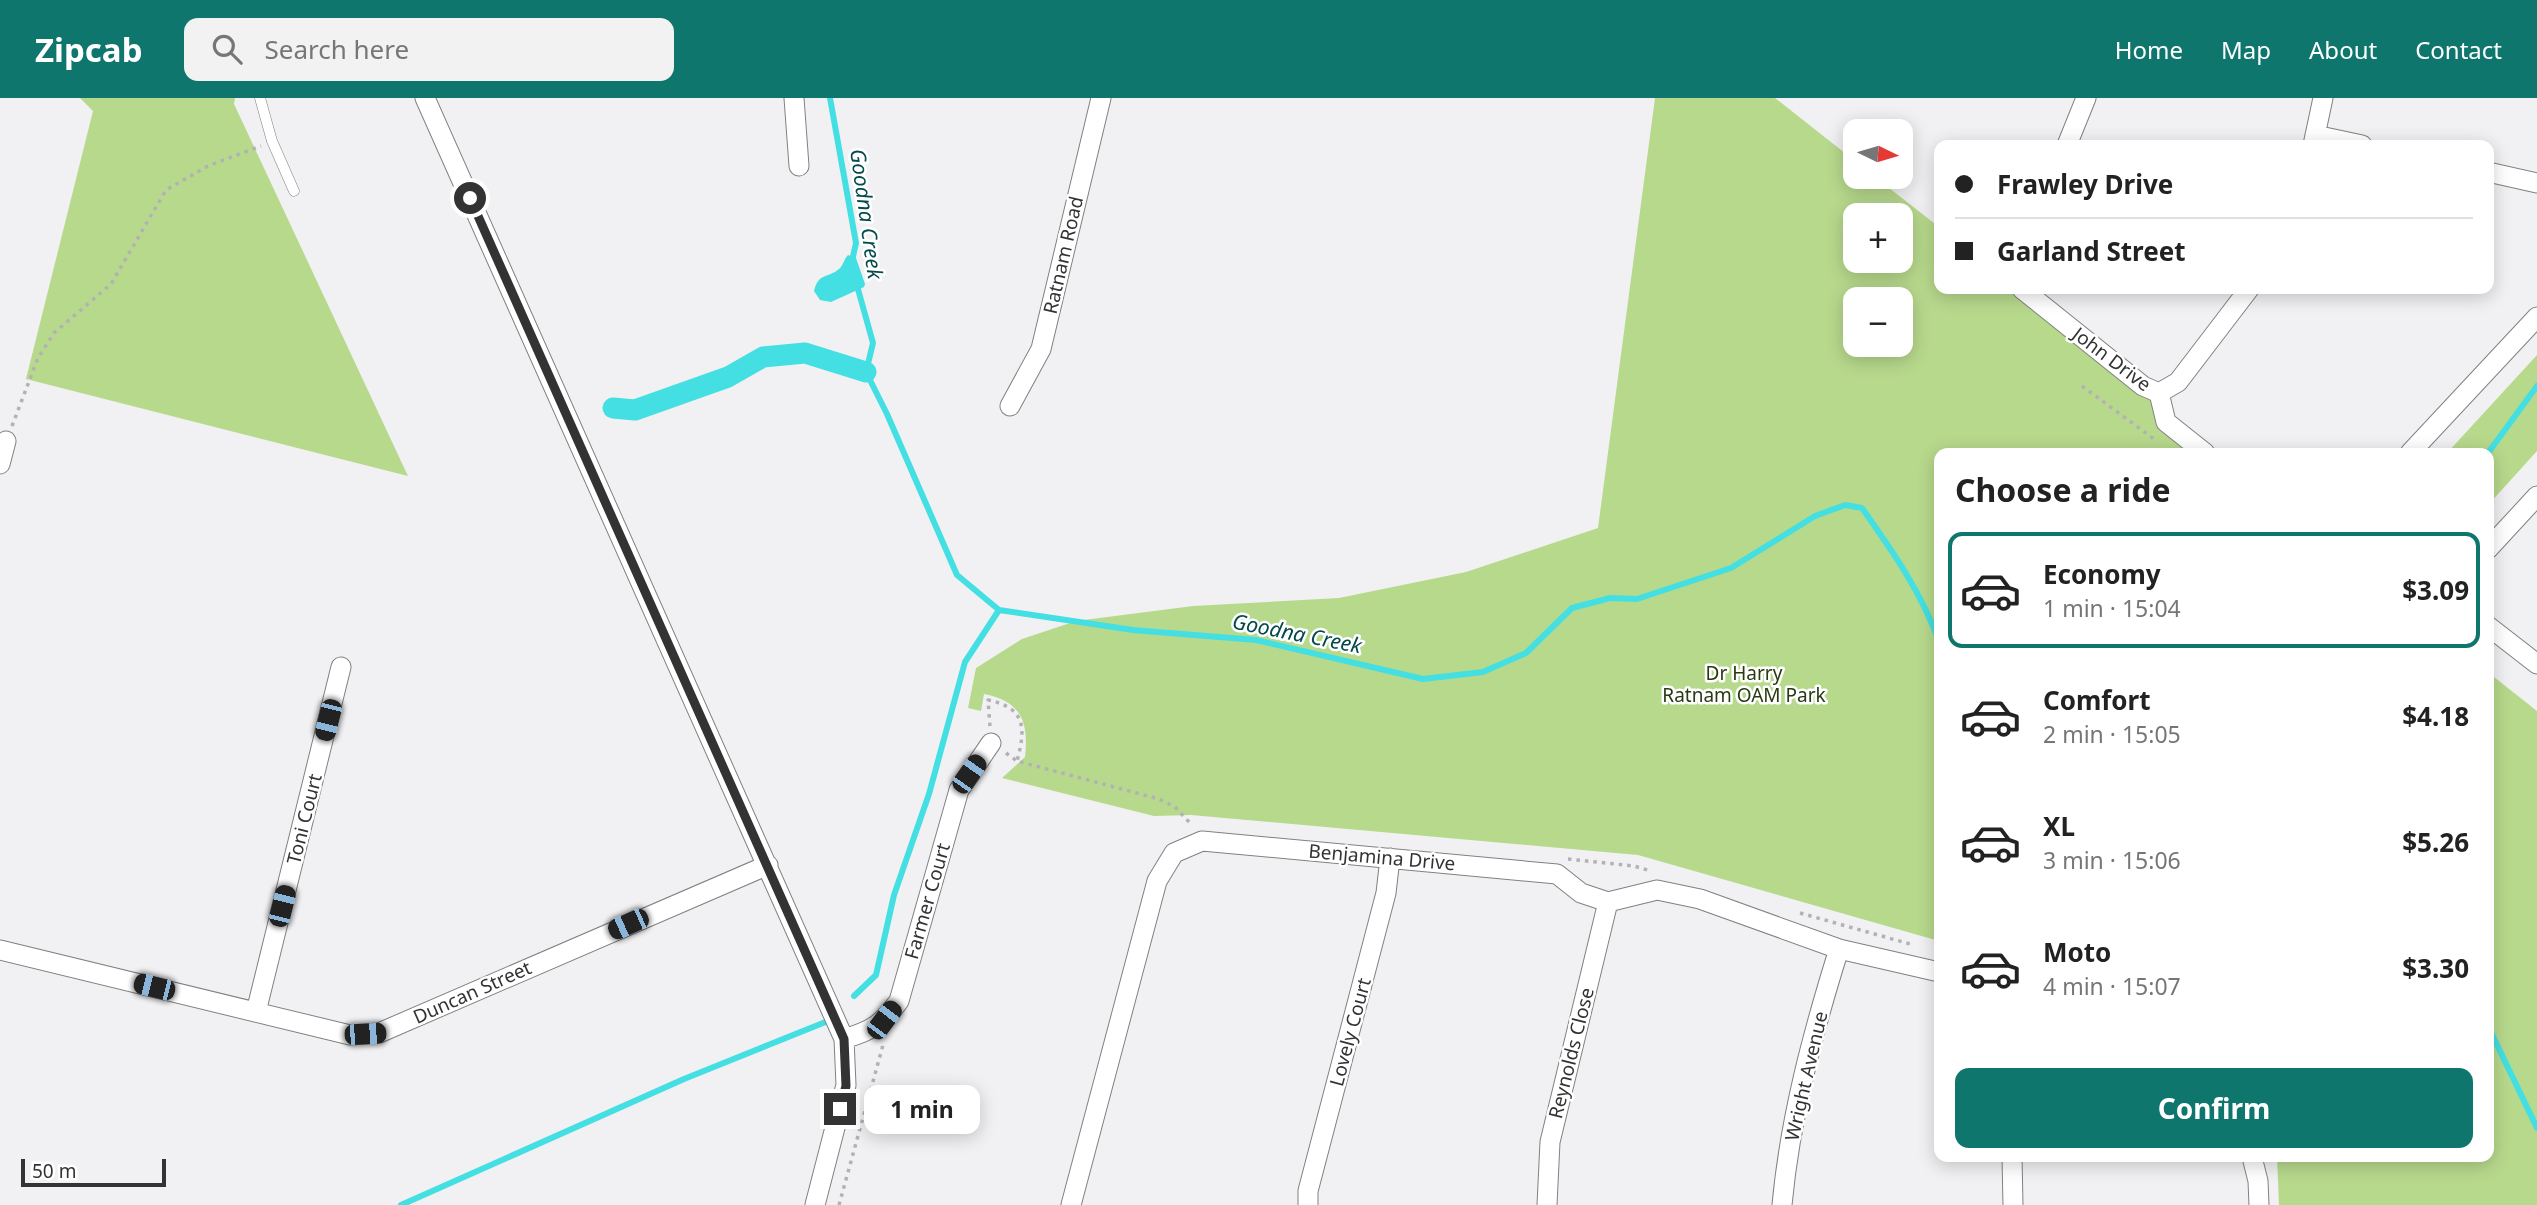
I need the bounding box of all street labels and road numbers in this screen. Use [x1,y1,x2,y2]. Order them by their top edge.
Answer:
street label: Ratnam Road [1037,194,1089,316]
street label: John Drive [2066,320,2157,397]
street label: Toni Court [280,771,328,867]
street label: Benjamina Drive [1307,838,1457,876]
street label: Farmer Court [898,840,956,962]
street label: Duncan Street [409,954,535,1030]
street label: Lovely Court [1323,975,1377,1089]
street label: Reynolds Close [1542,985,1600,1121]
street label: Wright Avenue [1778,1009,1834,1143]

